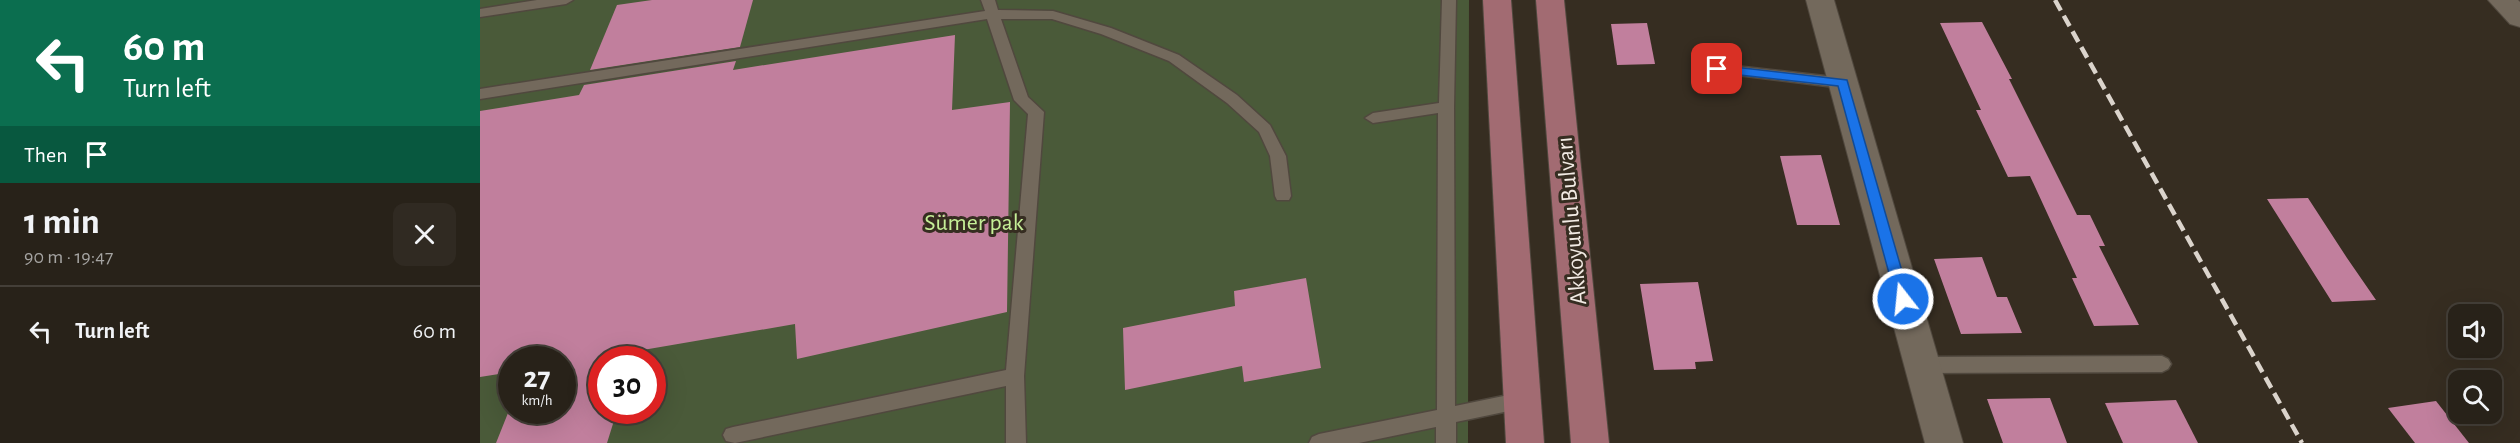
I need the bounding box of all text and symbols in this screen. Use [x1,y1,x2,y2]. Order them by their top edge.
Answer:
icon: left [24,24,102,102]
text: 60 m [123,26,205,68]
pin [1691,43,1742,94]
icon: arrive [1700,52,1733,85]
text: Turn left [123,75,211,102]
street label: Akkoyunlu Bulvarı [1553,136,1591,306]
icon: arrive [80,138,113,171]
text: Then [24,144,68,166]
button: close [393,203,456,266]
text: 1 min [24,204,100,240]
park label: Sümer pak [924,211,1024,235]
text: 90 m · 19:47 [24,247,113,267]
position arrow [1871,267,1935,331]
map controls [2448,304,2502,424]
button: sound [2448,304,2502,358]
icon: left [24,315,57,348]
text: Turn left [75,320,149,342]
text: 60 m [413,320,456,342]
speed limit sign: 30 [588,346,666,424]
text: 27 [523,363,551,393]
button: search [2448,370,2502,424]
text: km/h [522,393,552,408]

